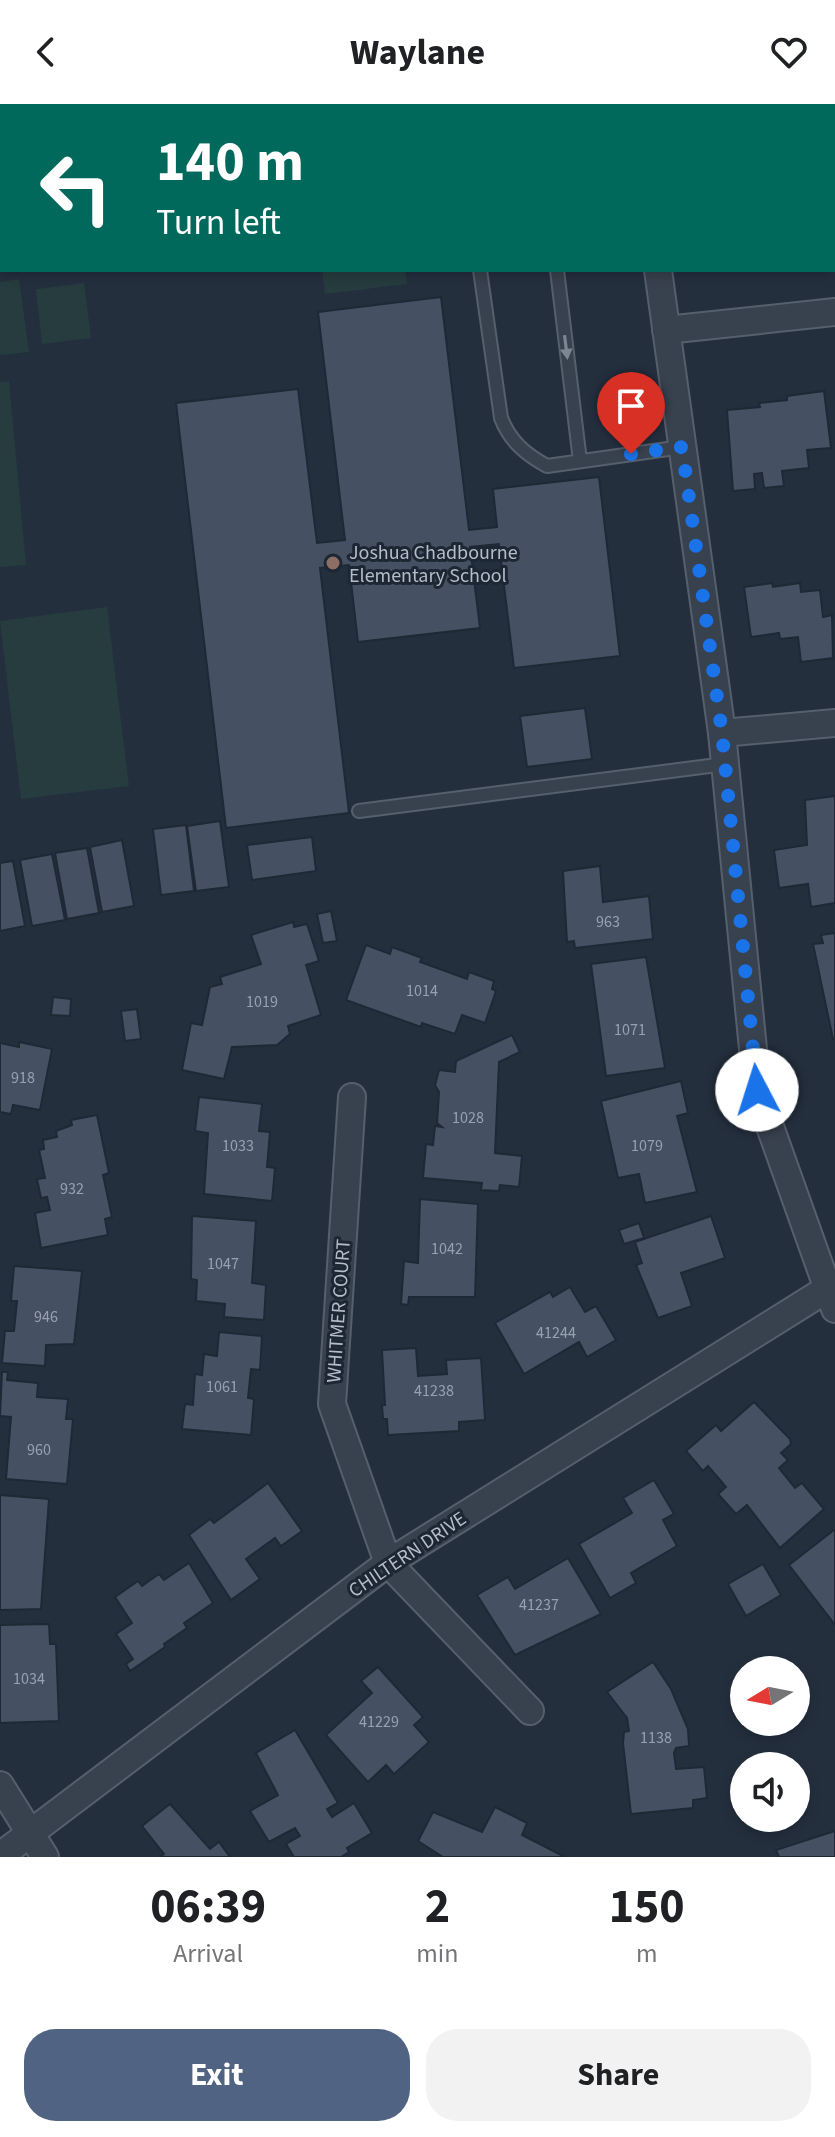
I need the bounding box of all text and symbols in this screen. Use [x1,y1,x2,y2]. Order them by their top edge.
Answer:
text: Waylane [350,27,485,78]
icon: back [24,30,68,74]
icon: heart [767,30,811,74]
text: 140 m [156,123,304,202]
icon: left [24,136,128,240]
text: Turn left [156,197,281,248]
one-way arrow [560,335,573,360]
pin [597,372,665,454]
icon: arrive [609,384,653,428]
place label: Joshua Chadbourne Elementary School [349,539,518,590]
marker: Joshua Chadbourne Elementary School [324,554,342,572]
house number: 963 [596,911,620,933]
house number: 1014 [406,980,438,1002]
house number: 1019 [246,991,278,1013]
house number: 1071 [614,1019,646,1041]
position arrow [715,1048,799,1132]
house number: 918 [11,1067,35,1089]
house number: 1028 [452,1107,484,1129]
house number: 1033 [222,1135,254,1157]
house number: 1079 [631,1135,663,1157]
house number: 932 [60,1178,84,1200]
street label: WHITMER COURT [320,1238,358,1384]
house number: 1042 [431,1238,463,1260]
house number: 1047 [207,1253,239,1275]
house number: 946 [34,1306,58,1328]
house number: 41244 [536,1322,576,1344]
house number: 1061 [206,1376,238,1398]
house number: 41238 [414,1380,454,1402]
house number: 960 [27,1439,51,1461]
street label: CHILTERN DRIVE [343,1505,472,1605]
house number: 41237 [519,1594,559,1616]
north arrow [730,1656,810,1736]
map controls [730,1656,810,1832]
house number: 1034 [13,1668,45,1690]
house number: 41229 [359,1711,399,1733]
house number: 1138 [640,1727,672,1749]
button: sound [730,1752,810,1832]
text: 06:39 [150,1873,266,1941]
text: 2 [425,1873,450,1941]
text: 150 [609,1873,685,1941]
text: Arrival [173,1935,243,1972]
text: min [416,1935,458,1972]
text: m [636,1935,657,1972]
button: Exit [24,2029,410,2121]
button: Share [426,2029,811,2121]

